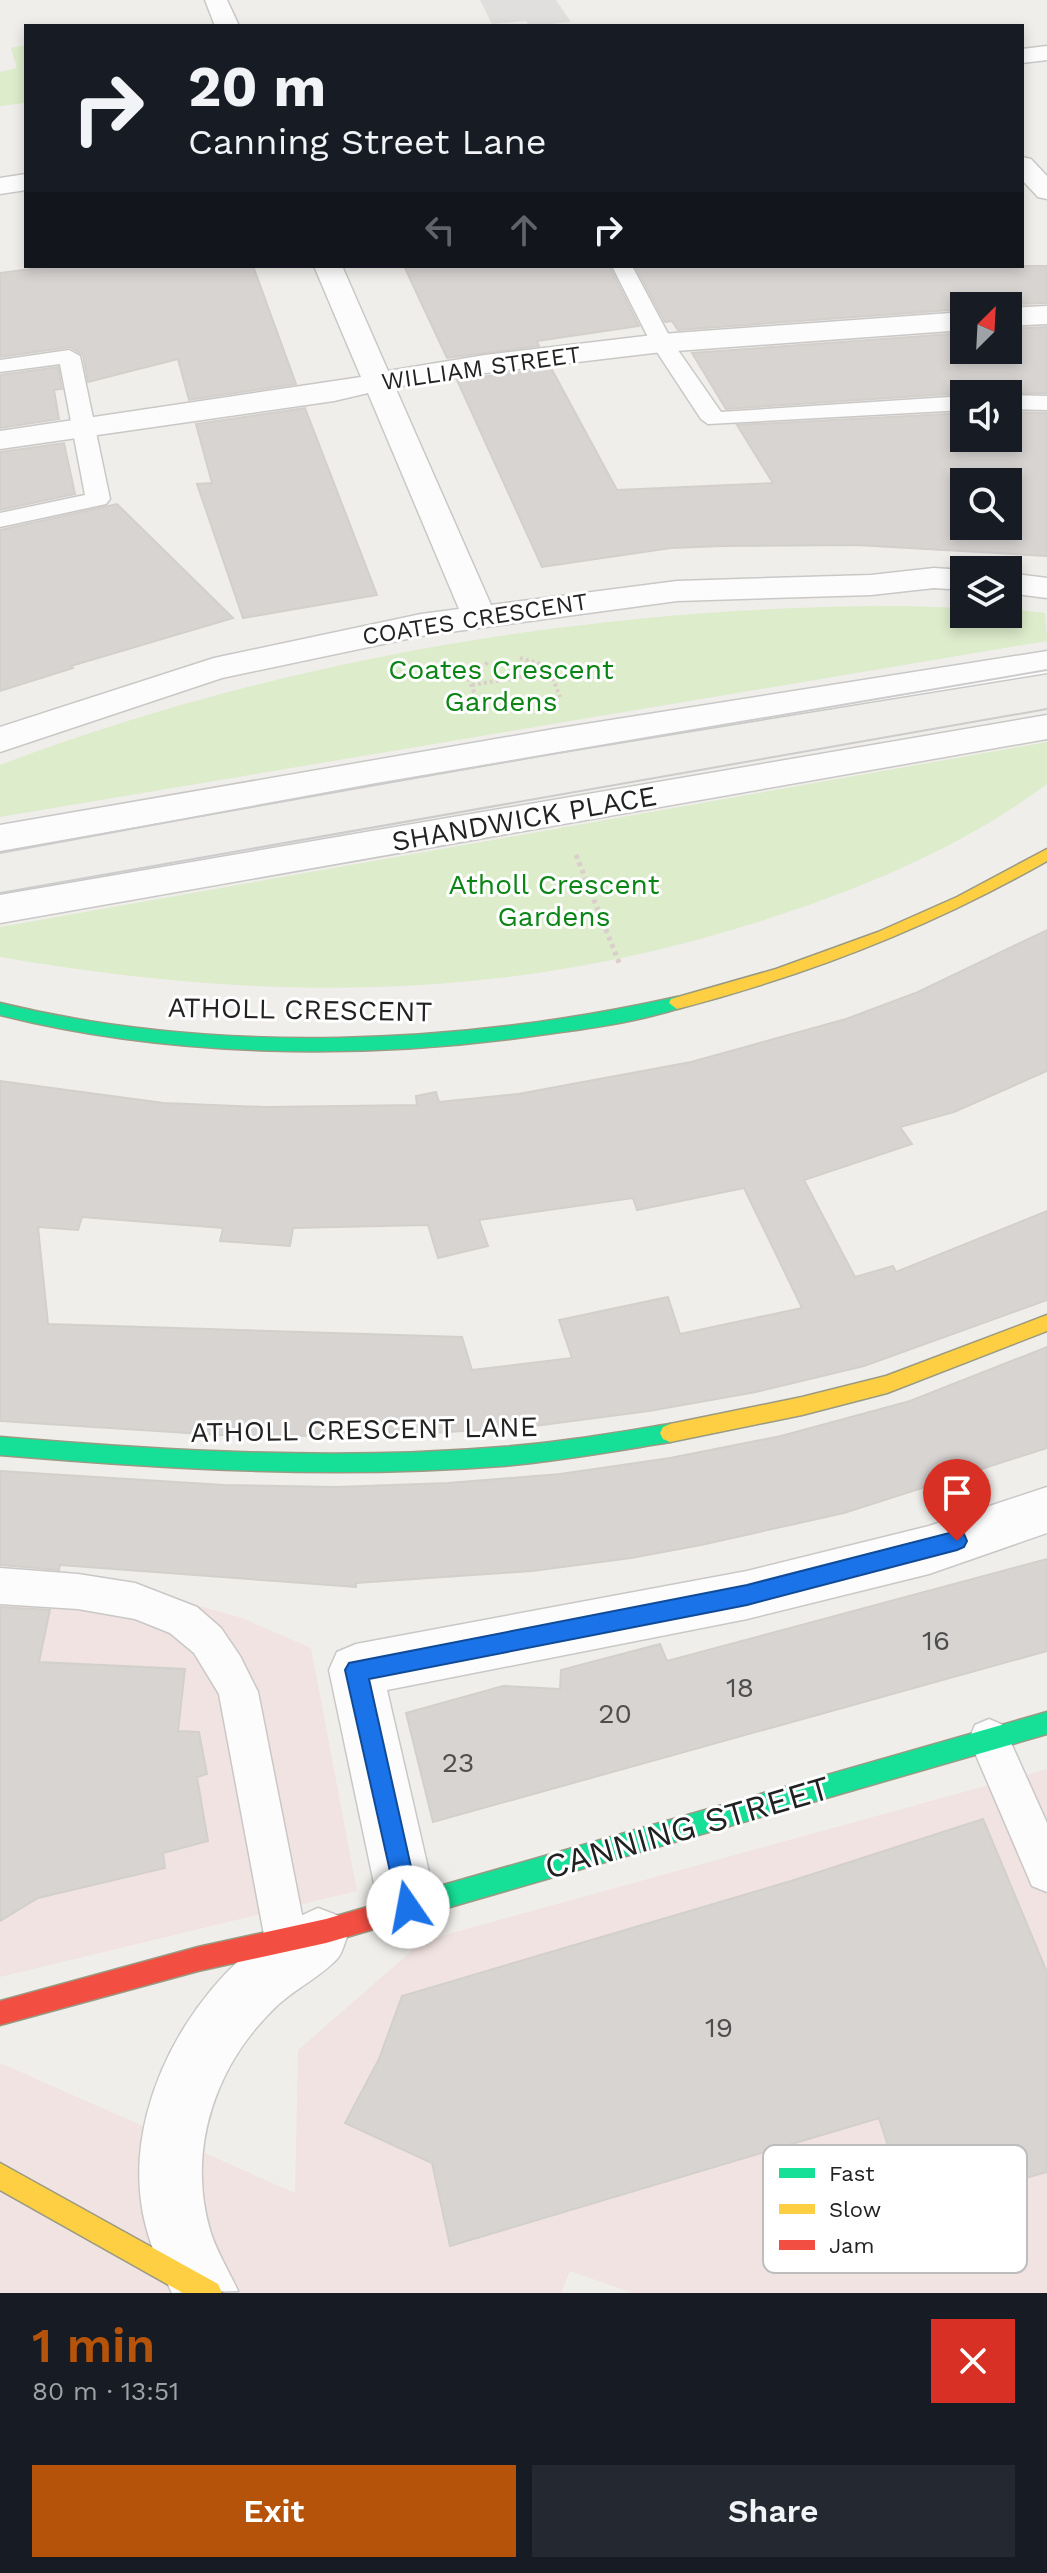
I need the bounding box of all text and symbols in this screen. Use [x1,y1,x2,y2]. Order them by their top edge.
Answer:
text: 20 m [188,54,326,120]
icon: right [56,56,160,160]
text: Canning Street Lane [188,121,547,163]
icon: left [418,208,462,252]
icon: ahead [502,208,546,252]
icon: right [586,208,630,252]
north arrow [950,292,1022,364]
map controls [950,292,1022,628]
street label: WILLIAM STREET [380,340,582,396]
button: sound [950,380,1022,452]
button: search [950,468,1022,540]
button: layers [950,556,1022,628]
street label: COATES CRESCENT [360,587,590,651]
park label: Coates Crescent Gardens [388,653,614,718]
street label: SHANDWICK PLACE [389,779,659,858]
park label: Atholl Crescent Gardens [449,868,660,933]
street label: ATHOLL CRESCENT [167,991,433,1028]
street label: ATHOLL CRESCENT LANE [190,1410,538,1449]
pin [923,1459,991,1541]
icon: arrive [935,1471,979,1515]
house number: 16 [922,1624,950,1657]
house number: 18 [726,1671,754,1704]
house number: 20 [598,1697,632,1730]
house number: 23 [442,1746,474,1779]
street label: CANNING STREET [540,1767,834,1887]
position arrow [366,1865,450,1949]
house number: 19 [705,2011,733,2044]
legend [763,2145,1027,2273]
text: Fast [829,2161,875,2186]
text: Slow [829,2197,881,2222]
text: Jam [829,2233,874,2258]
text: 1 min [32,2317,155,2374]
button: close [931,2319,1015,2403]
text: 80 m · 13:51 [32,2376,179,2406]
button: Exit [32,2465,516,2557]
button: Share [532,2465,1015,2557]

